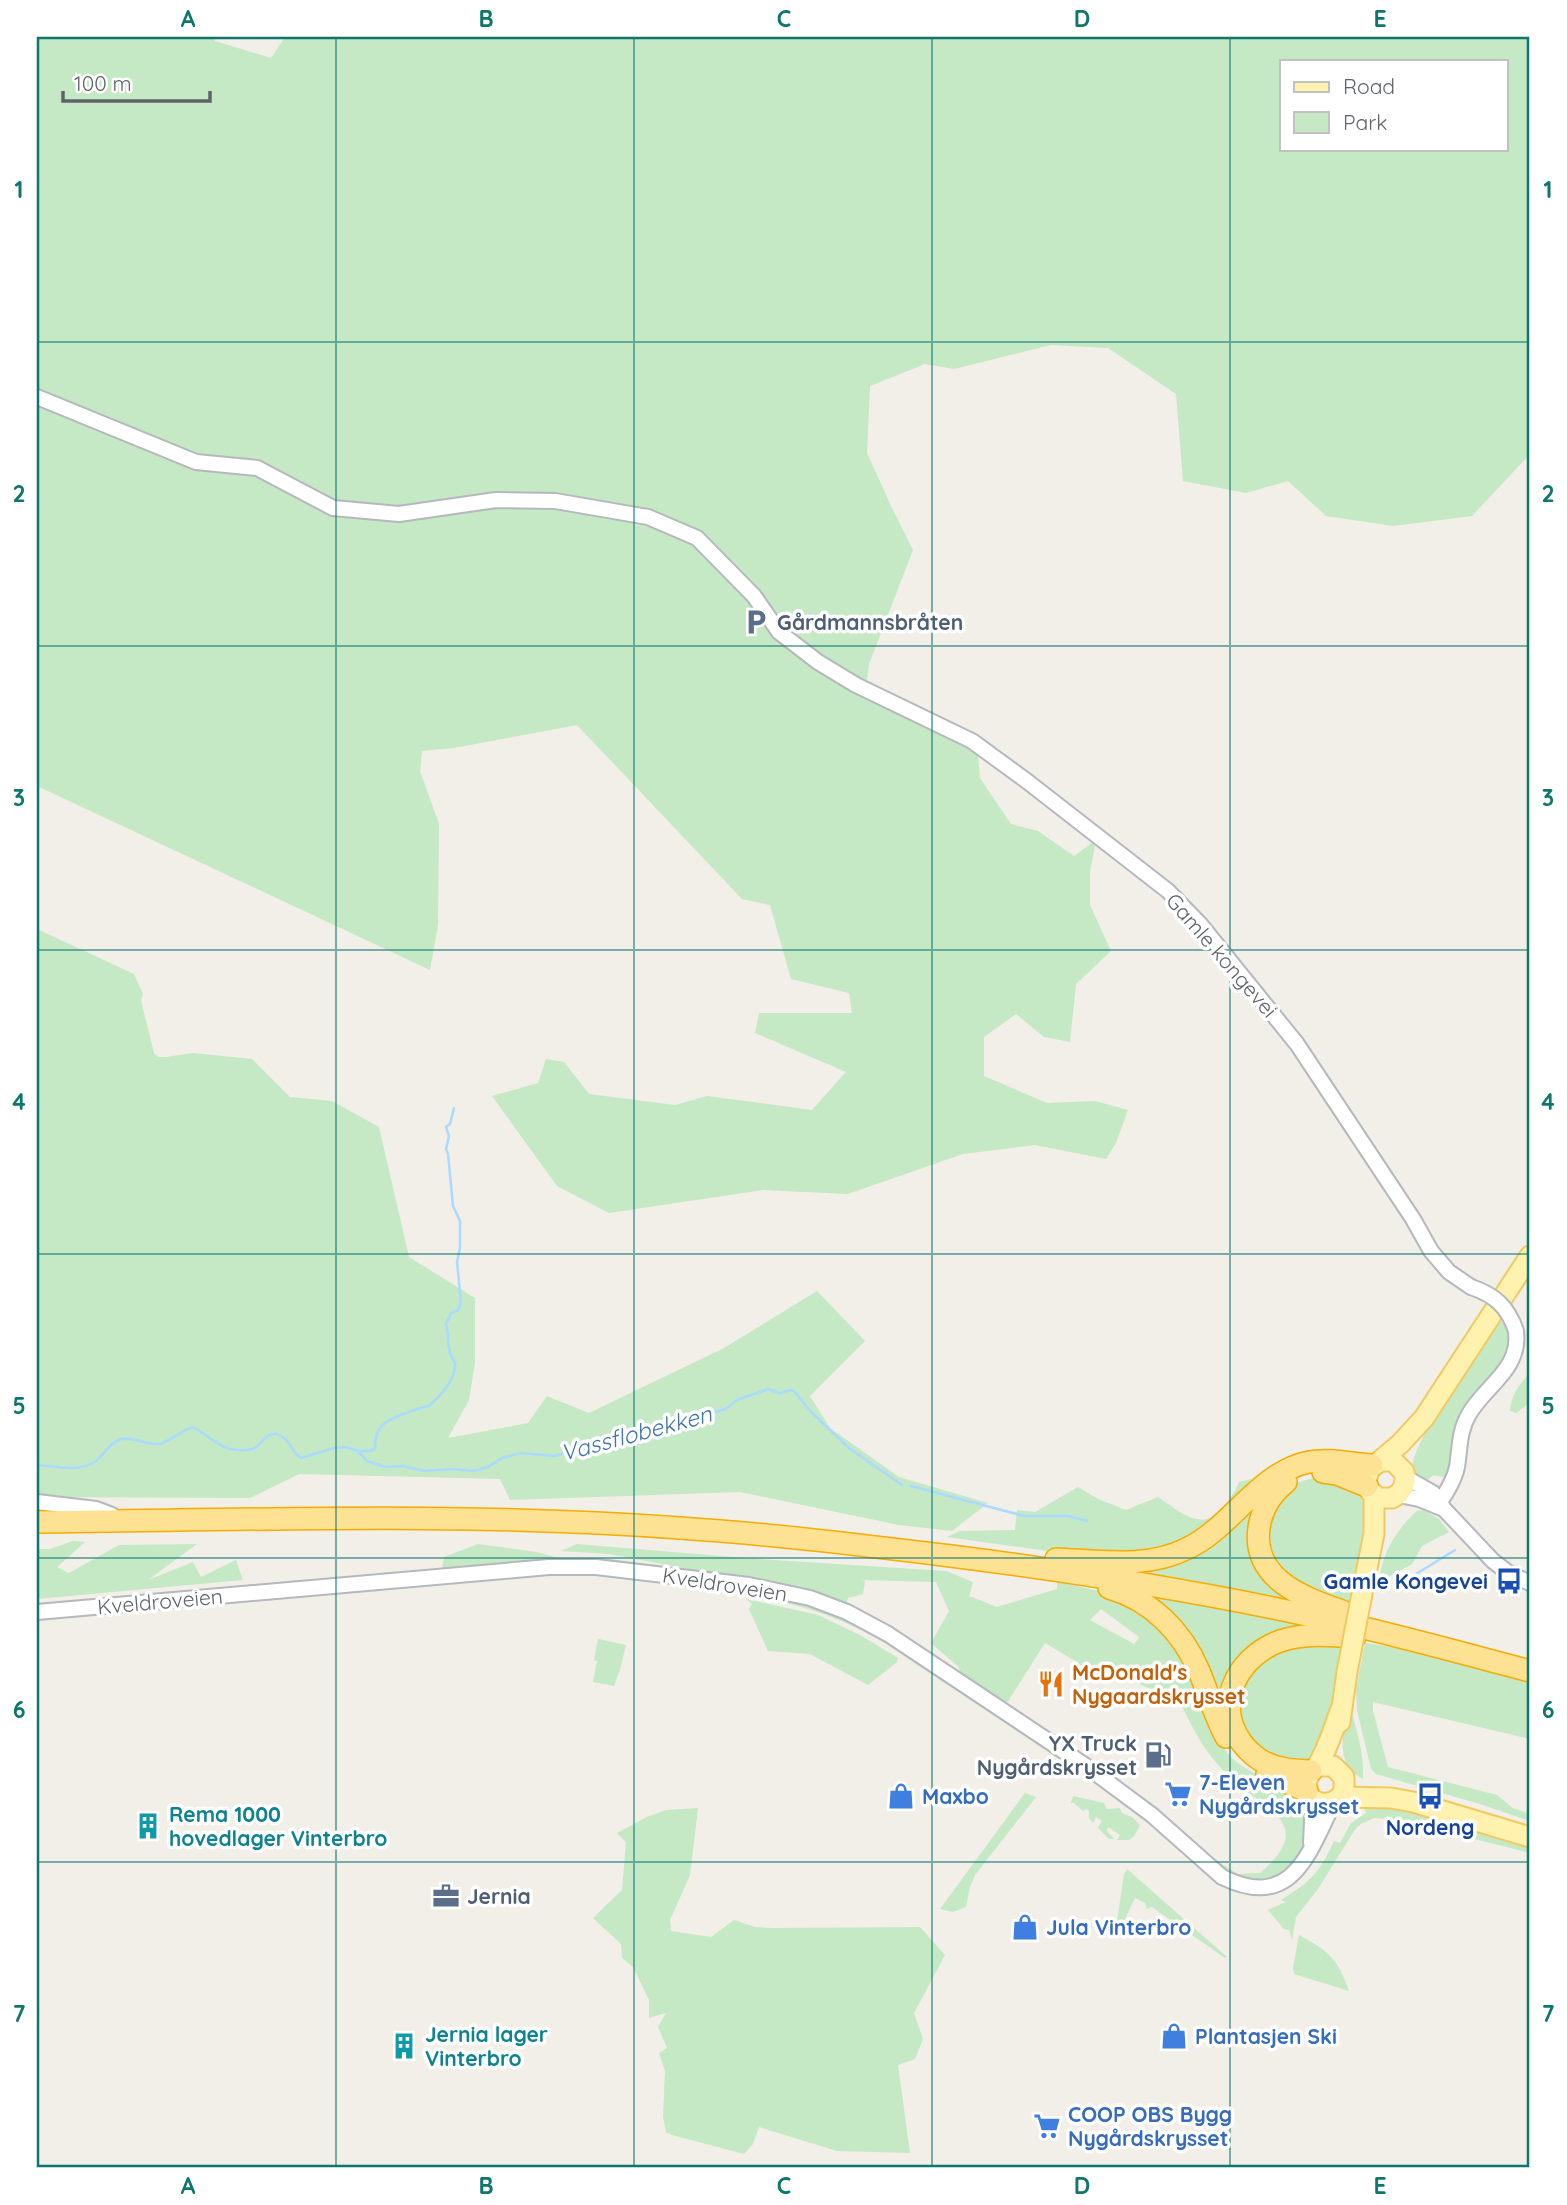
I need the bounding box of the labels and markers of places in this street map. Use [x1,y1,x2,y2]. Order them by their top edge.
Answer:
parking icon: Gårdmannsbråten [741,607,771,637]
place label: Gårdmannsbråten [777,609,963,635]
bus stop icon: Gamle Kongevei [1494,1566,1524,1596]
place label: Gamle Kongevei [1324,1568,1488,1594]
place label: McDonald's Nygaardskrysset [1072,1659,1246,1709]
restaurant icon: McDonald's Nygaardskrysset [1036,1669,1066,1699]
place label: YX Truck Nygårdskrysset [977,1730,1137,1780]
fuel station icon: YX Truck Nygårdskrysset [1143,1740,1173,1770]
place label: 7-Eleven Nygårdskrysset [1199,1769,1359,1819]
supermarket icon: 7-Eleven Nygårdskrysset [1163,1779,1193,1809]
shop icon: Maxbo [886,1781,916,1811]
bus stop icon: Nordeng [1415,1781,1445,1811]
place label: Maxbo [922,1783,989,1809]
place label: Rema 1000 hovedlager Vinterbro [169,1801,387,1851]
building icon: Rema 1000 hovedlager Vinterbro [133,1811,163,1841]
place label: Nordeng [1386,1814,1474,1840]
office icon: Jernia [431,1881,461,1911]
place label: Jernia [467,1883,531,1909]
shop icon: Jula Vinterbro [1010,1912,1040,1942]
place label: Jula Vinterbro [1046,1914,1191,1940]
place label: Jernia lager Vinterbro [425,2021,548,2071]
shop icon: Plantasjen Ski [1159,2021,1189,2051]
place label: Plantasjen Ski [1195,2023,1337,2049]
building icon: Jernia lager Vinterbro [389,2031,419,2061]
place label: COOP OBS Bygg Nygårdskrysset [1068,2101,1232,2151]
supermarket icon: COOP OBS Bygg Nygårdskrysset [1032,2111,1062,2141]

